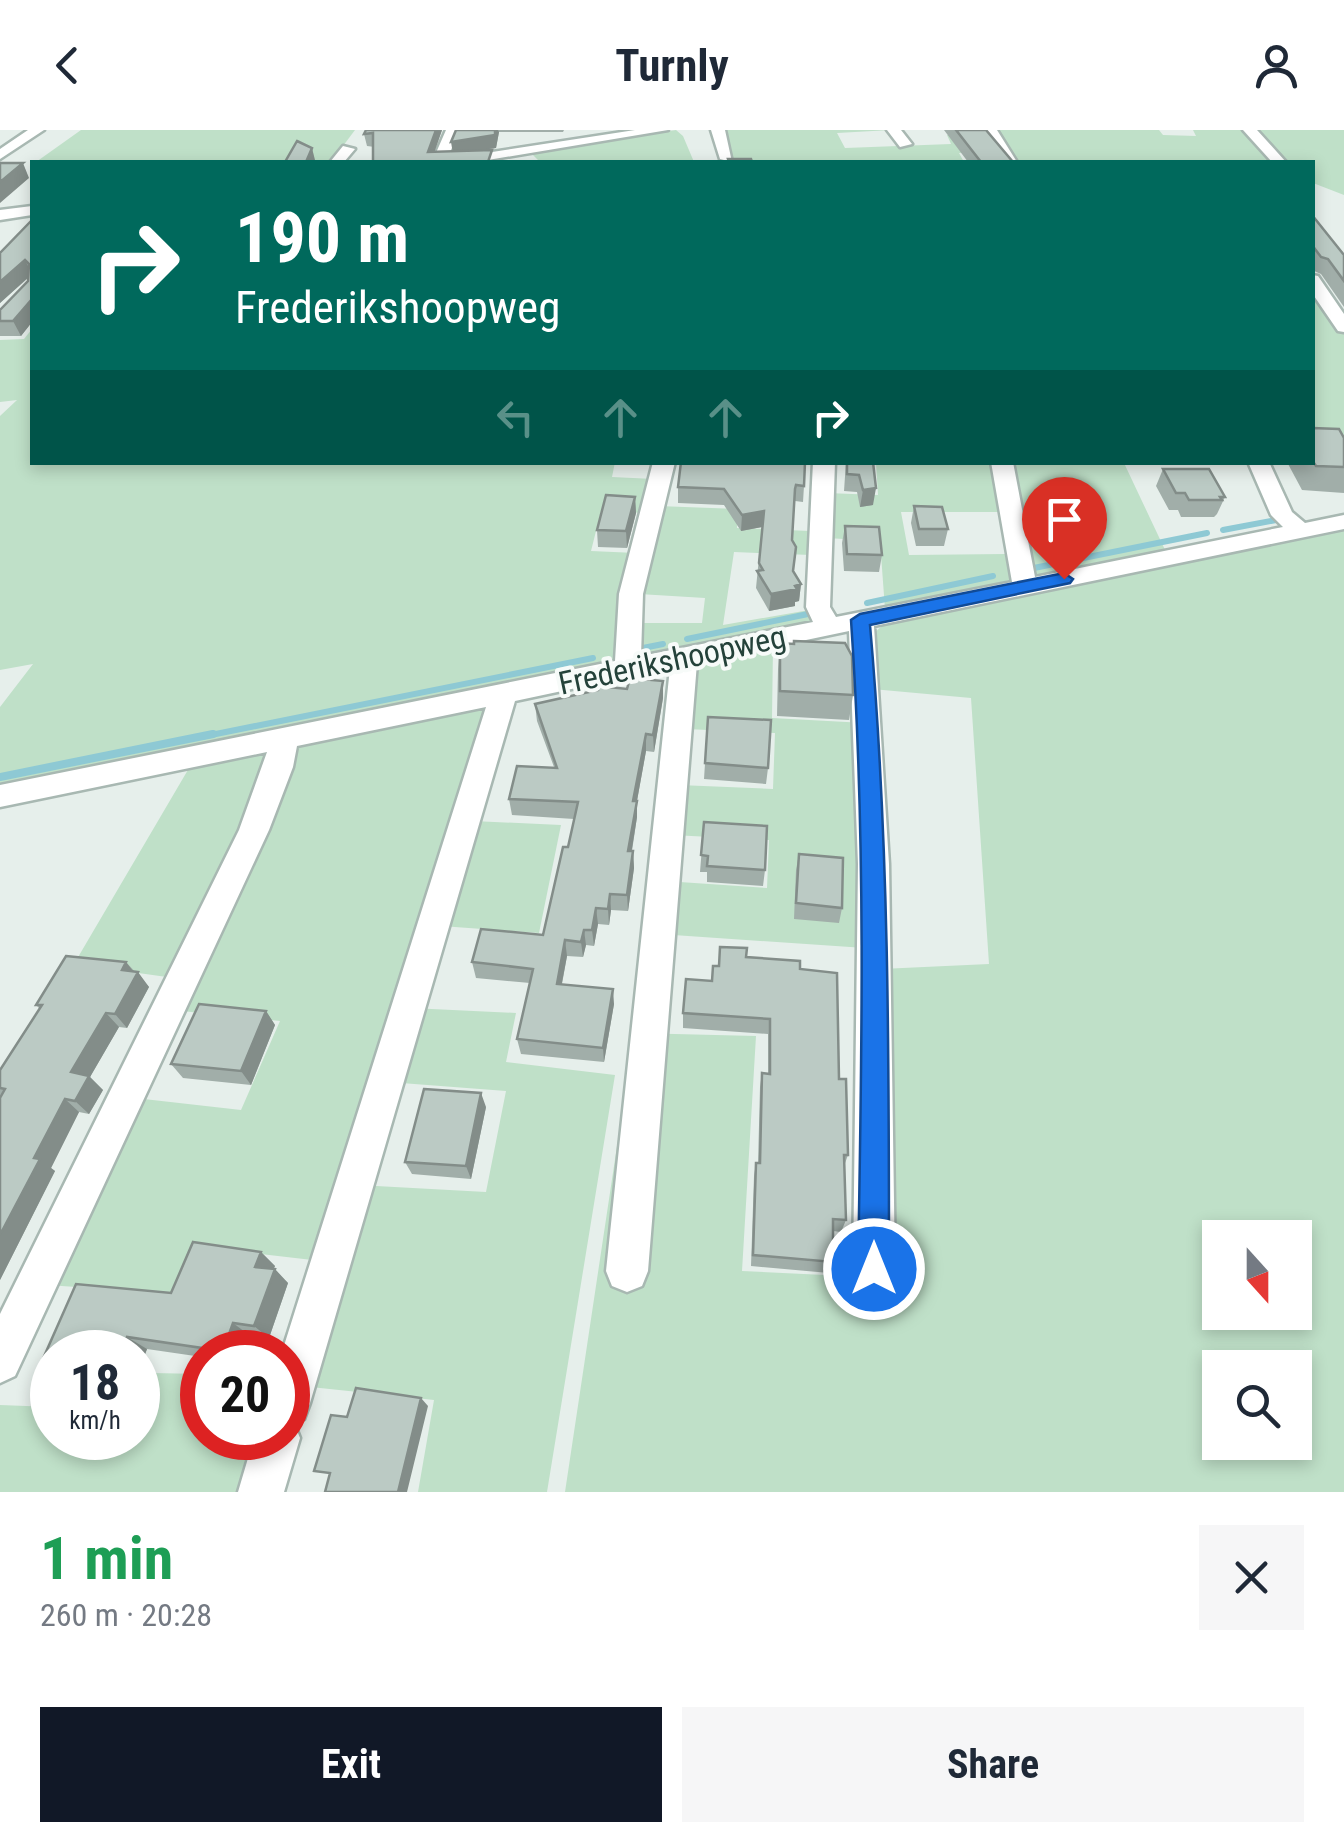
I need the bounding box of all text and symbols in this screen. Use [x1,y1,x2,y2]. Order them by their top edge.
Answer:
icon: back [40,38,95,93]
icon: person [1249,38,1304,93]
text: Turnly [615,39,729,92]
text: 190 m [235,197,409,279]
icon: right [70,200,200,330]
text: Frederikshoopweg [235,281,560,334]
icon: left [488,390,543,445]
icon: ahead [593,390,648,445]
icon: ahead [698,390,753,445]
icon: right [803,390,858,445]
pin [1022,477,1107,580]
icon: arrive [1037,492,1092,547]
street label: Frederikshoopweg [555,617,789,703]
position arrow [822,1217,926,1321]
north arrow [1202,1220,1312,1330]
map controls [1202,1220,1312,1460]
speed limit sign: 20 [180,1330,310,1460]
button: search [1202,1350,1312,1460]
text: 18 [70,1354,120,1412]
text: km/h [69,1406,121,1435]
text: 1 min [40,1523,173,1594]
button: close [1199,1525,1304,1630]
text: 260 m · 20:28 [40,1596,212,1634]
button: Exit [40,1707,662,1822]
button: Share [682,1707,1304,1822]

